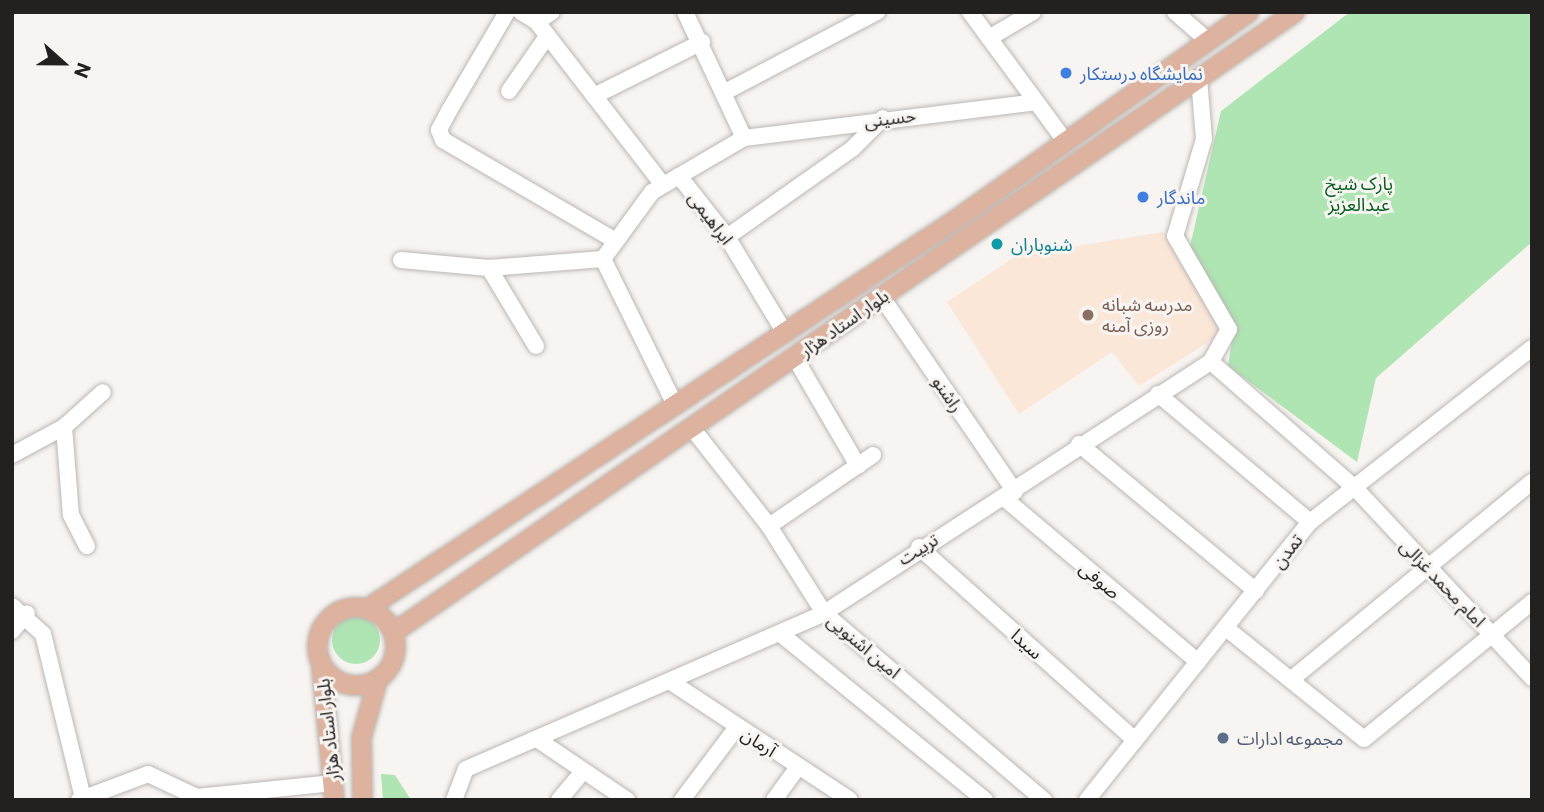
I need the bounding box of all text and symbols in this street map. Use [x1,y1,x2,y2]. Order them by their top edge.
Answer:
north arrow [28,28,98,98]
text: N [70,60,96,81]
place label: نمایشگاه درستکار [1080,62,1203,84]
marker: نمایشگاه درستکار [1058,65,1074,81]
street label: حسینی [863,104,917,132]
park label: پارک شیخ عبدالعزیز [1325,173,1393,216]
place label: ماندگار [1157,186,1205,208]
street label: ابراهیمی [684,187,738,249]
marker: ماندگار [1135,189,1151,205]
place label: شنوباران [1011,233,1073,255]
marker: شنوباران [989,236,1005,252]
street label: بلوار استاد هژار [795,285,893,361]
place label: مدرسه شبانه روزی آمنه [1102,294,1193,336]
marker: مدرسه شبانه روزی آمنه [1080,307,1096,323]
street label: راشنو [928,372,968,416]
street label: تربیت [894,528,942,570]
street label: تمدن [1267,530,1307,572]
street label: امام محمد غزالی [1396,535,1490,631]
street label: صوفی [1075,557,1125,603]
street label: امین اشنویی [823,609,905,683]
street label: سیدا [1007,624,1047,664]
street label: بلوار استاد هژار [312,677,344,783]
street label: آرمان [738,723,780,761]
place label: مجموعه ادارات [1237,727,1344,749]
marker: مجموعه ادارات [1215,730,1231,746]

